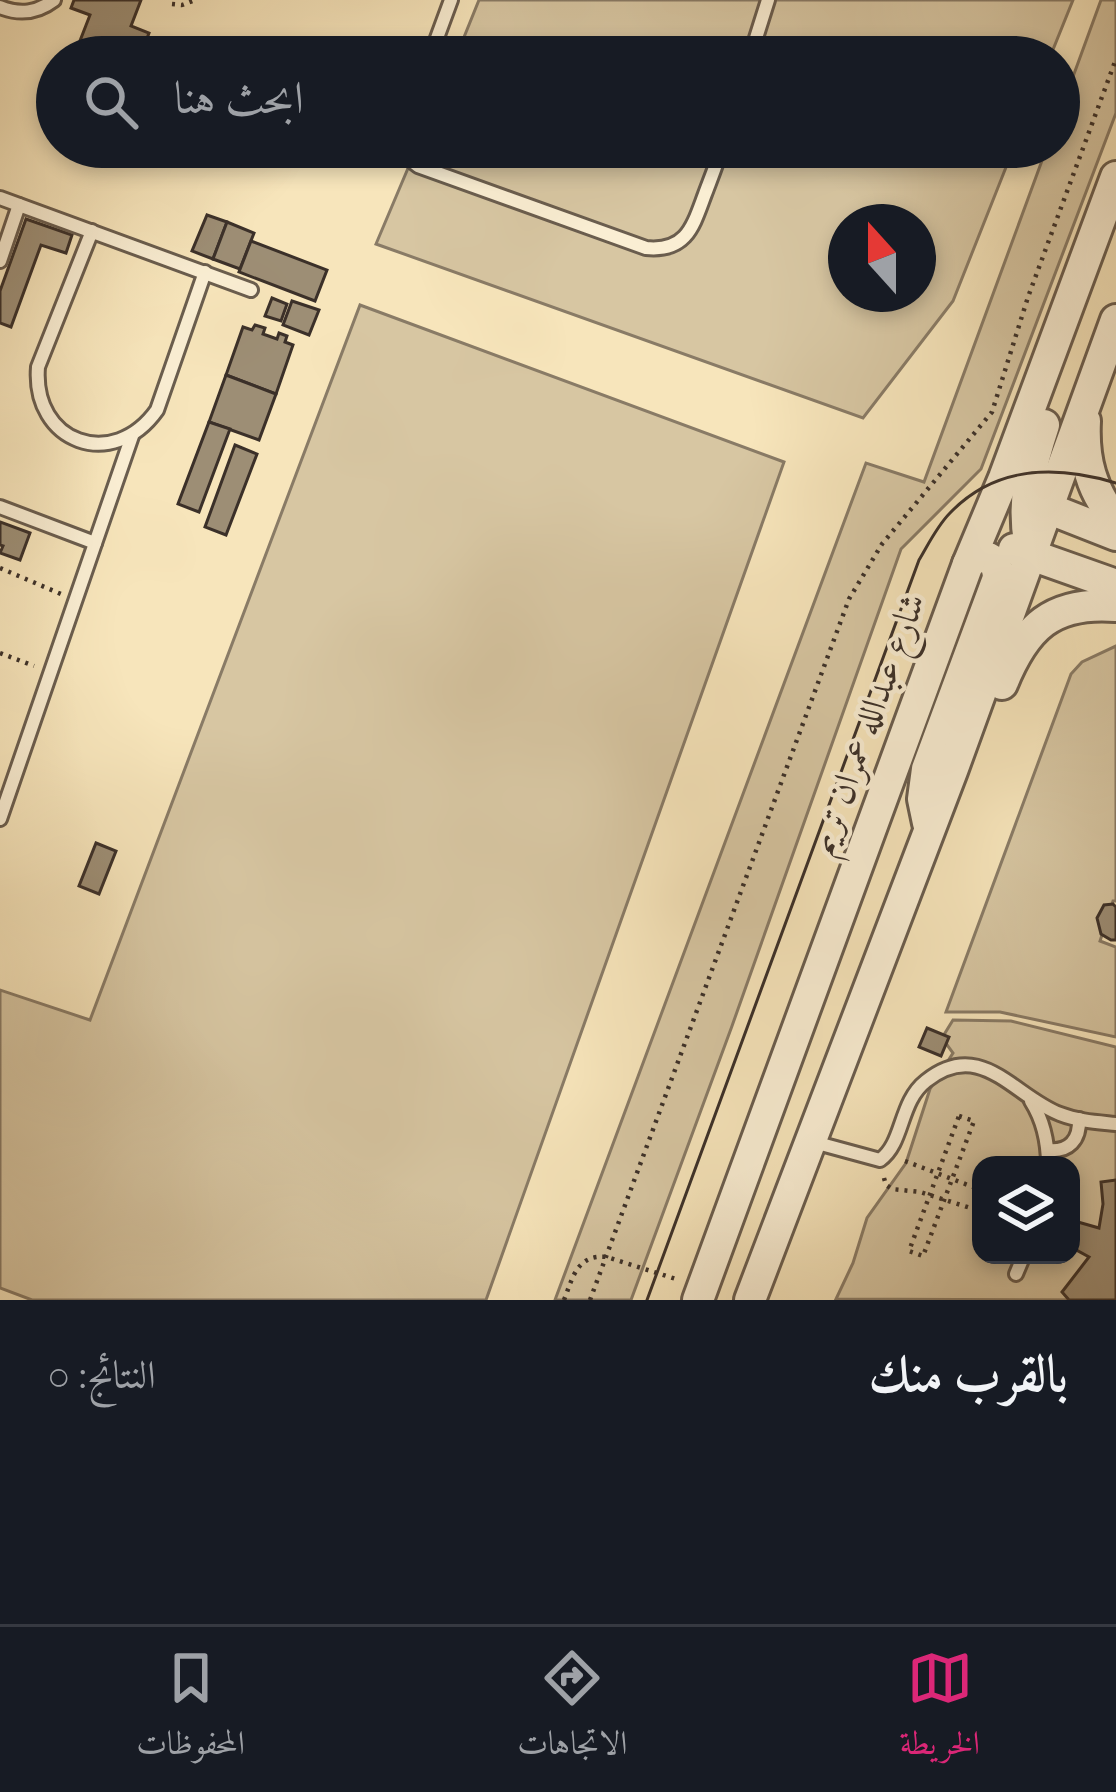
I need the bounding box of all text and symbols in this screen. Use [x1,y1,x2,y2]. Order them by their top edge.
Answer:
search box [36,36,1080,168]
icon: search [78,69,144,135]
text: ابحث هنا [174,72,304,125]
north arrow [828,204,936,312]
street label: شارع عبدالله عمران تريم [800,587,943,864]
map controls [972,1156,1080,1264]
button: layers [972,1156,1080,1264]
text: بالقرب منك [869,1344,1068,1404]
text: النتائج: 0 [48,1352,156,1398]
tab: المحفوظات [136,1645,245,1775]
tab: الاتجاهات [517,1645,627,1775]
tab: الخريطة [900,1645,980,1775]

